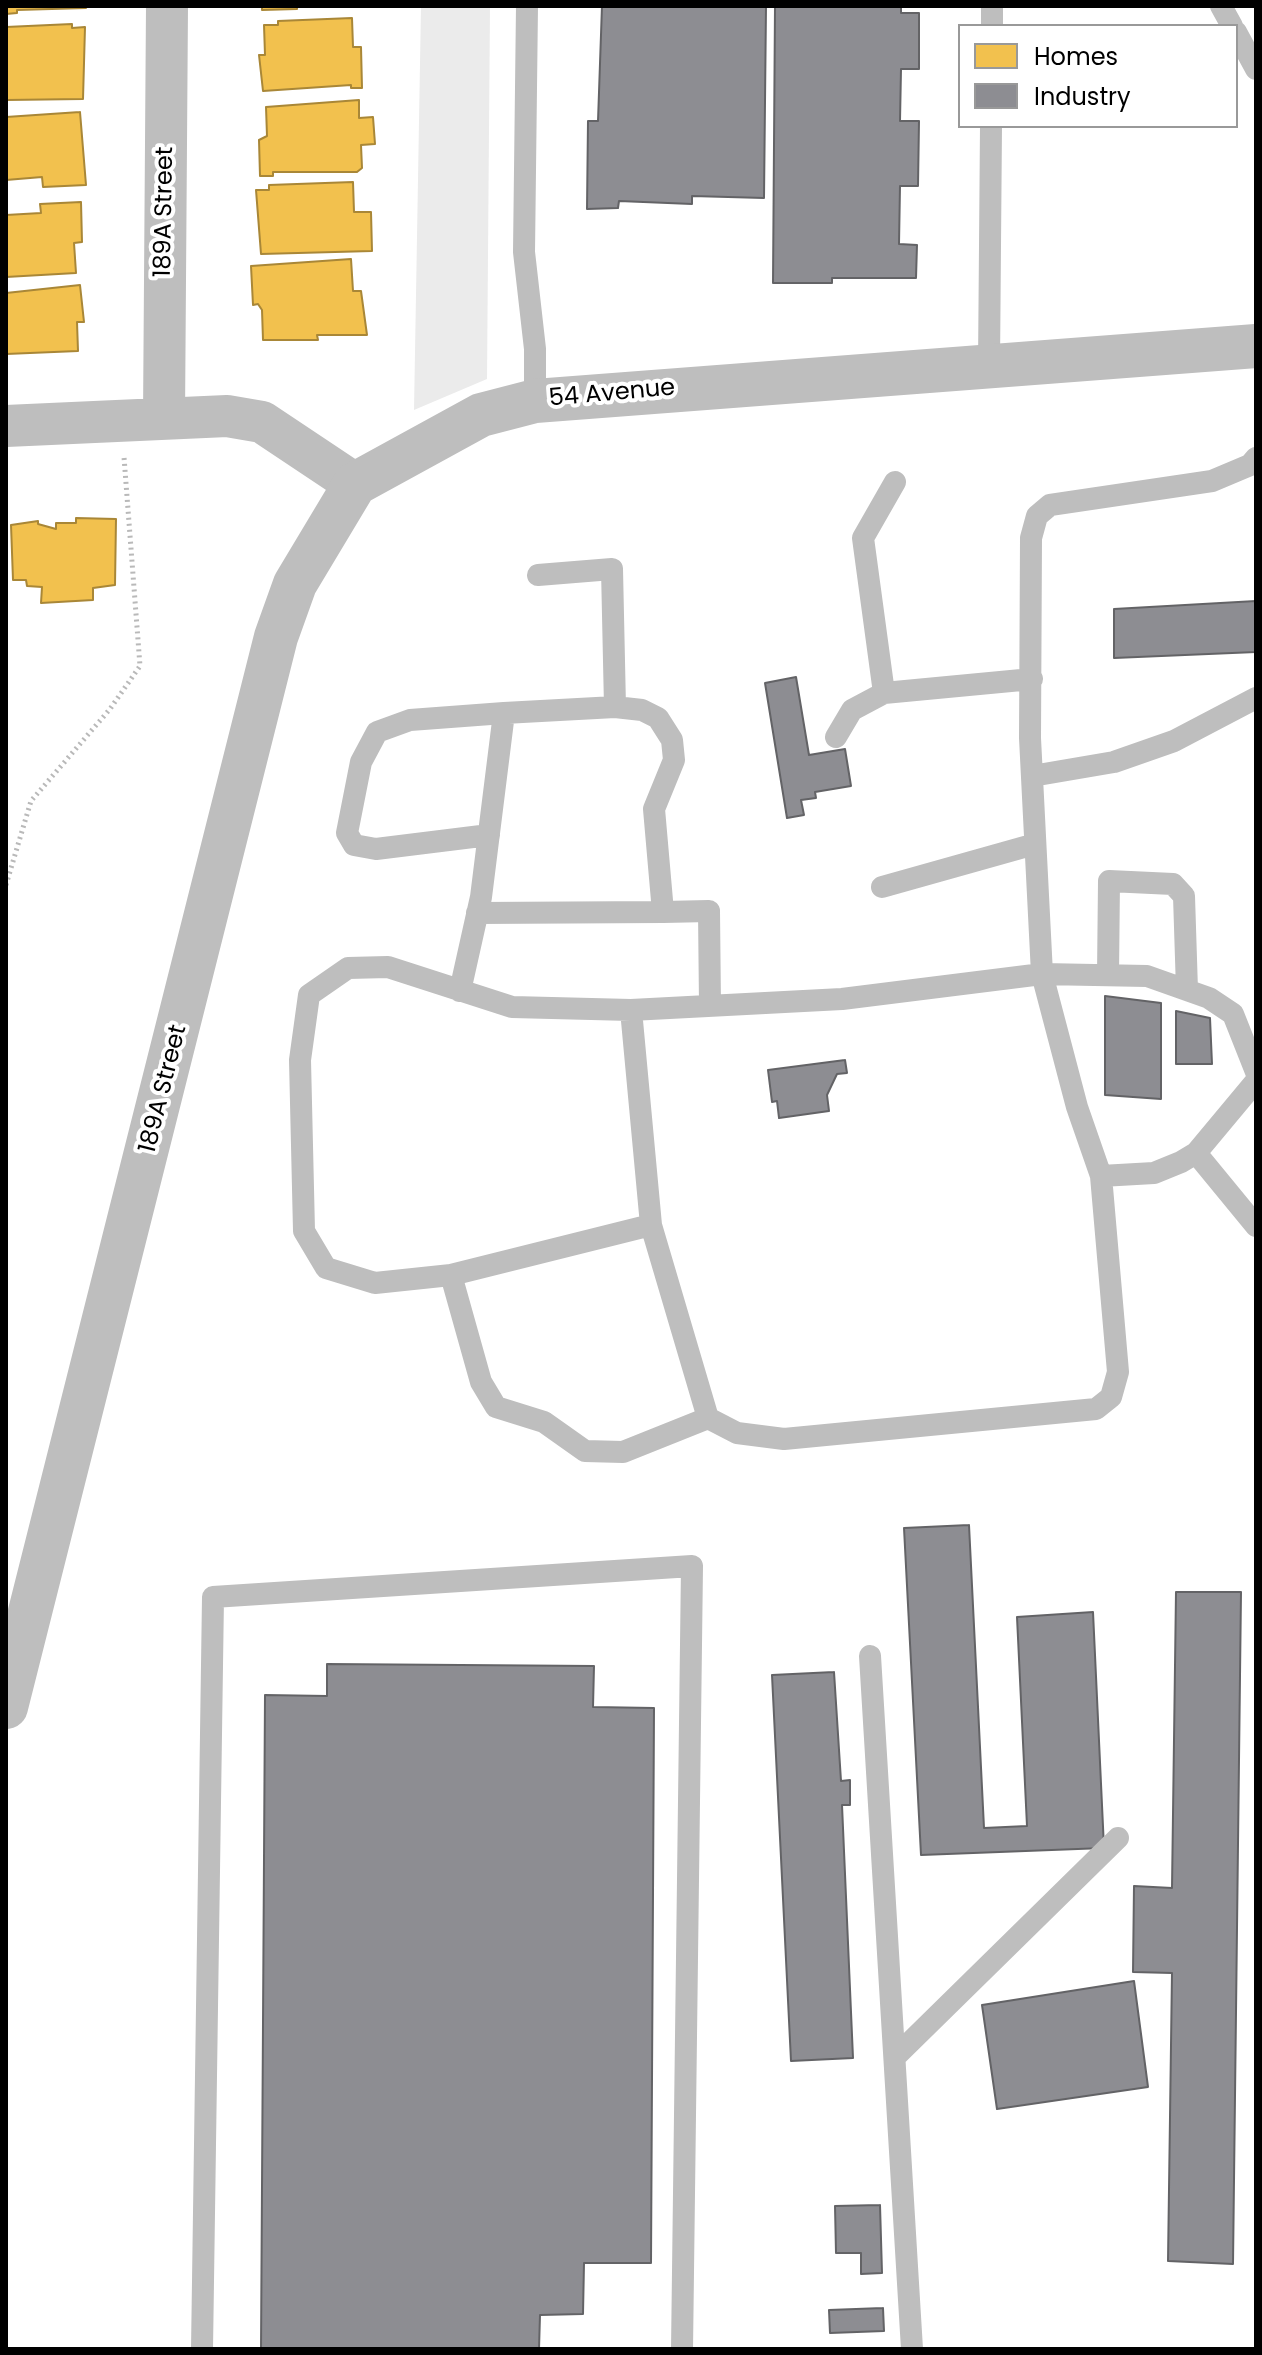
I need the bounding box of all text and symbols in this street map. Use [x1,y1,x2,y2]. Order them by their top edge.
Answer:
legend [958,24,1238,128]
text: Homes [1034,40,1118,73]
text: Industry [1034,80,1131,113]
street label: 189A Street [149,146,181,278]
street label: 54 Avenue [548,374,676,414]
street label: 189A Street [134,1022,194,1156]

